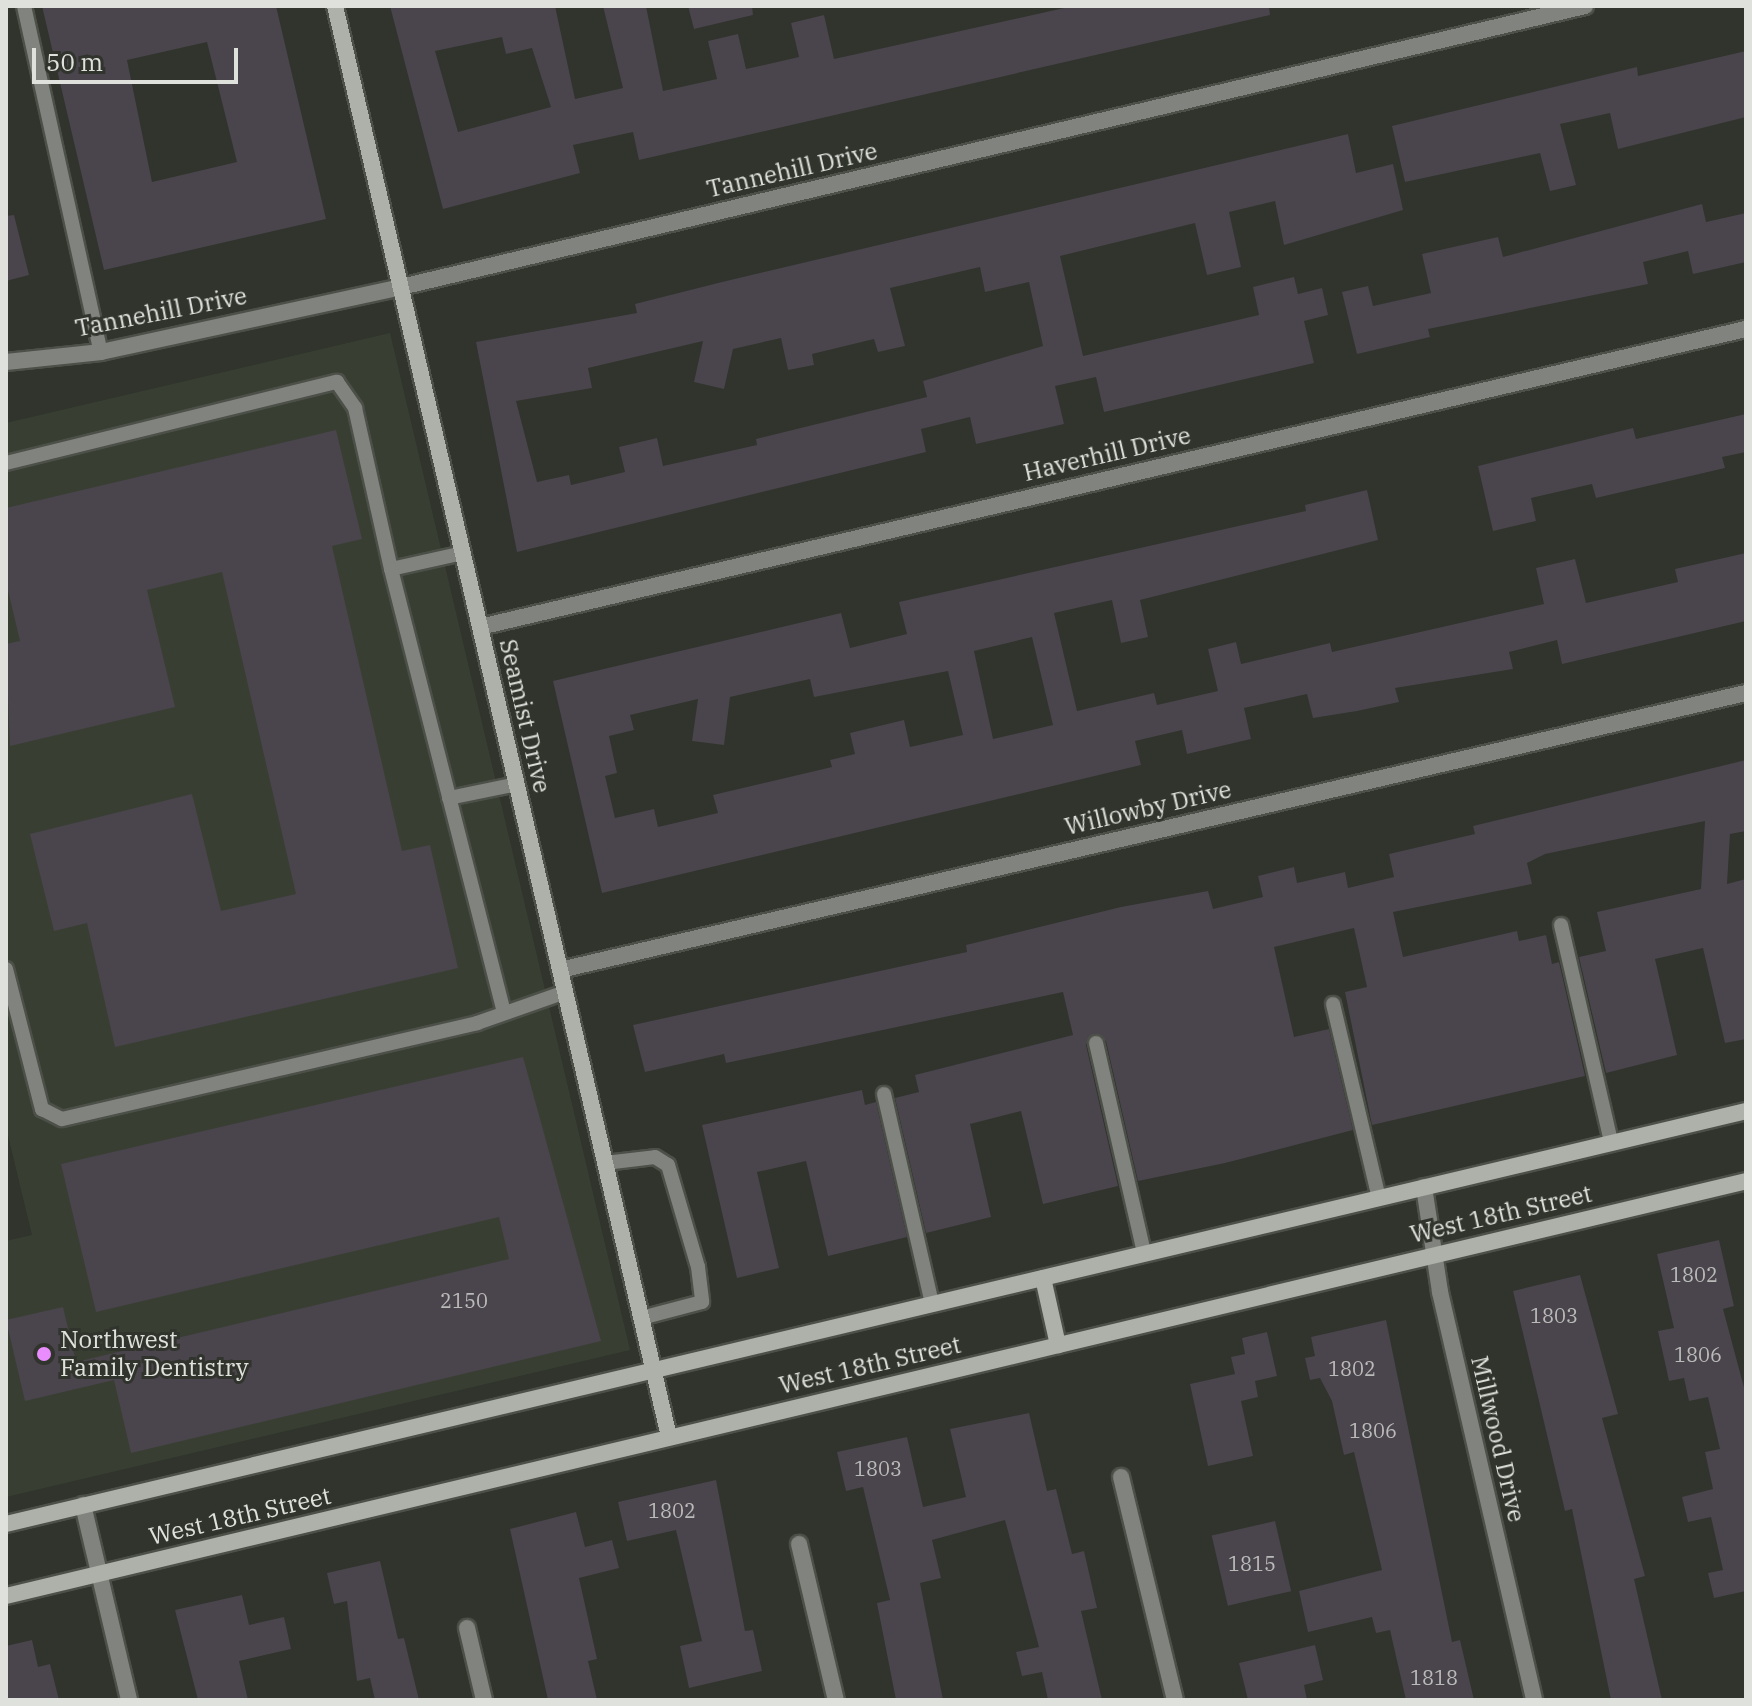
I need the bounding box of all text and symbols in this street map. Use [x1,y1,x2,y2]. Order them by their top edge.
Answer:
scale bar [36,32,242,82]
text: 50 m [46,46,103,78]
street label: Tannehill Drive [704,136,880,204]
street label: Tannehill Drive [73,281,249,343]
street label: Haverhill Drive [1021,421,1193,487]
street label: Seamist Drive [493,636,557,796]
street label: Willowby Drive [1062,775,1234,841]
street label: West 18th Street [1407,1179,1595,1249]
house number: 1802 [1670,1262,1718,1286]
house number: 2150 [440,1288,488,1312]
house number: 1803 [1530,1303,1578,1327]
place label: Northwest Family Dentistry [60,1326,249,1382]
street label: West 18th Street [776,1330,964,1400]
house number: 1806 [1674,1342,1722,1366]
marker: Northwest Family Dentistry [35,1345,53,1363]
street label: Millwood Drive [1465,1353,1531,1525]
house number: 1802 [1328,1356,1376,1380]
house number: 1806 [1349,1418,1397,1442]
house number: 1803 [854,1456,902,1480]
street label: West 18th Street [146,1481,334,1551]
house number: 1802 [648,1498,696,1522]
house number: 1815 [1228,1551,1276,1575]
house number: 1818 [1410,1665,1458,1689]

